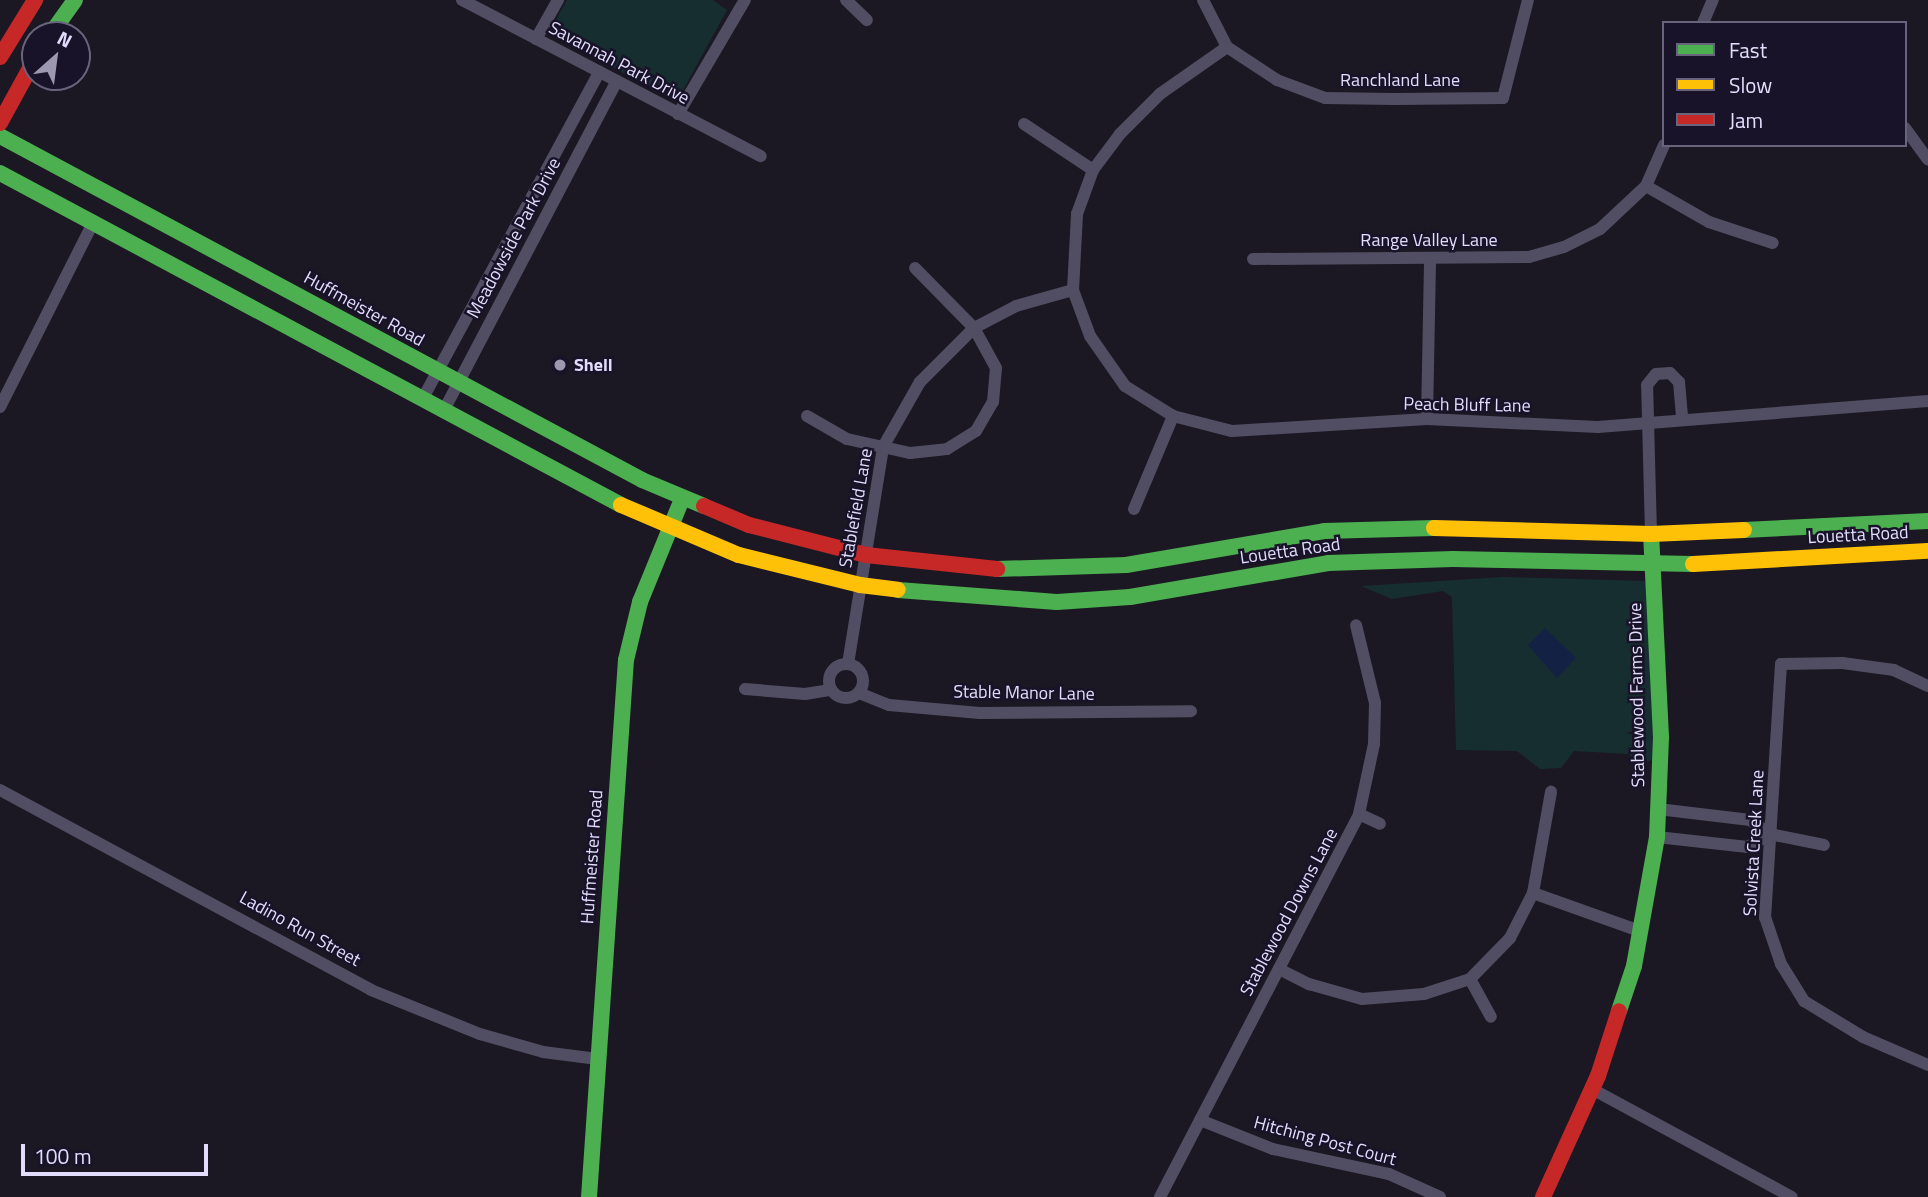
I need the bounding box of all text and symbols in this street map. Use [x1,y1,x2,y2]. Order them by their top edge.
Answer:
street label: Savannah Park Drive [545,17,693,109]
north arrow [21,21,91,91]
legend [1662,21,1907,147]
text: N [53,23,78,55]
text: Fast [1729,34,1767,66]
street label: Ranchland Lane [1340,69,1460,91]
text: Slow [1729,69,1772,101]
text: Jam [1729,104,1763,136]
street label: Meadowside Park Drive [463,154,565,322]
street label: Range Valley Lane [1360,229,1498,251]
street label: Huffmeister Road [300,267,428,351]
place label: Shell [574,354,613,376]
marker: Shell [552,357,568,373]
street label: Peach Bluff Lane [1403,393,1531,417]
street label: Stablefield Lane [835,447,877,569]
street label: Louetta Road [1807,522,1909,548]
street label: Louetta Road [1238,533,1342,569]
street label: Stablewood Farms Drive [1625,603,1649,787]
street label: Stable Manor Lane [953,681,1095,705]
street label: Solvista Creek Lane [1739,769,1769,917]
street label: Huffmeister Road [577,789,607,925]
street label: Stablewood Downs Lane [1236,824,1342,1000]
street label: Ladino Run Street [236,887,364,971]
street label: Hitching Post Court [1251,1112,1399,1170]
scale bar [24,1130,212,1174]
text: 100 m [34,1140,91,1172]

